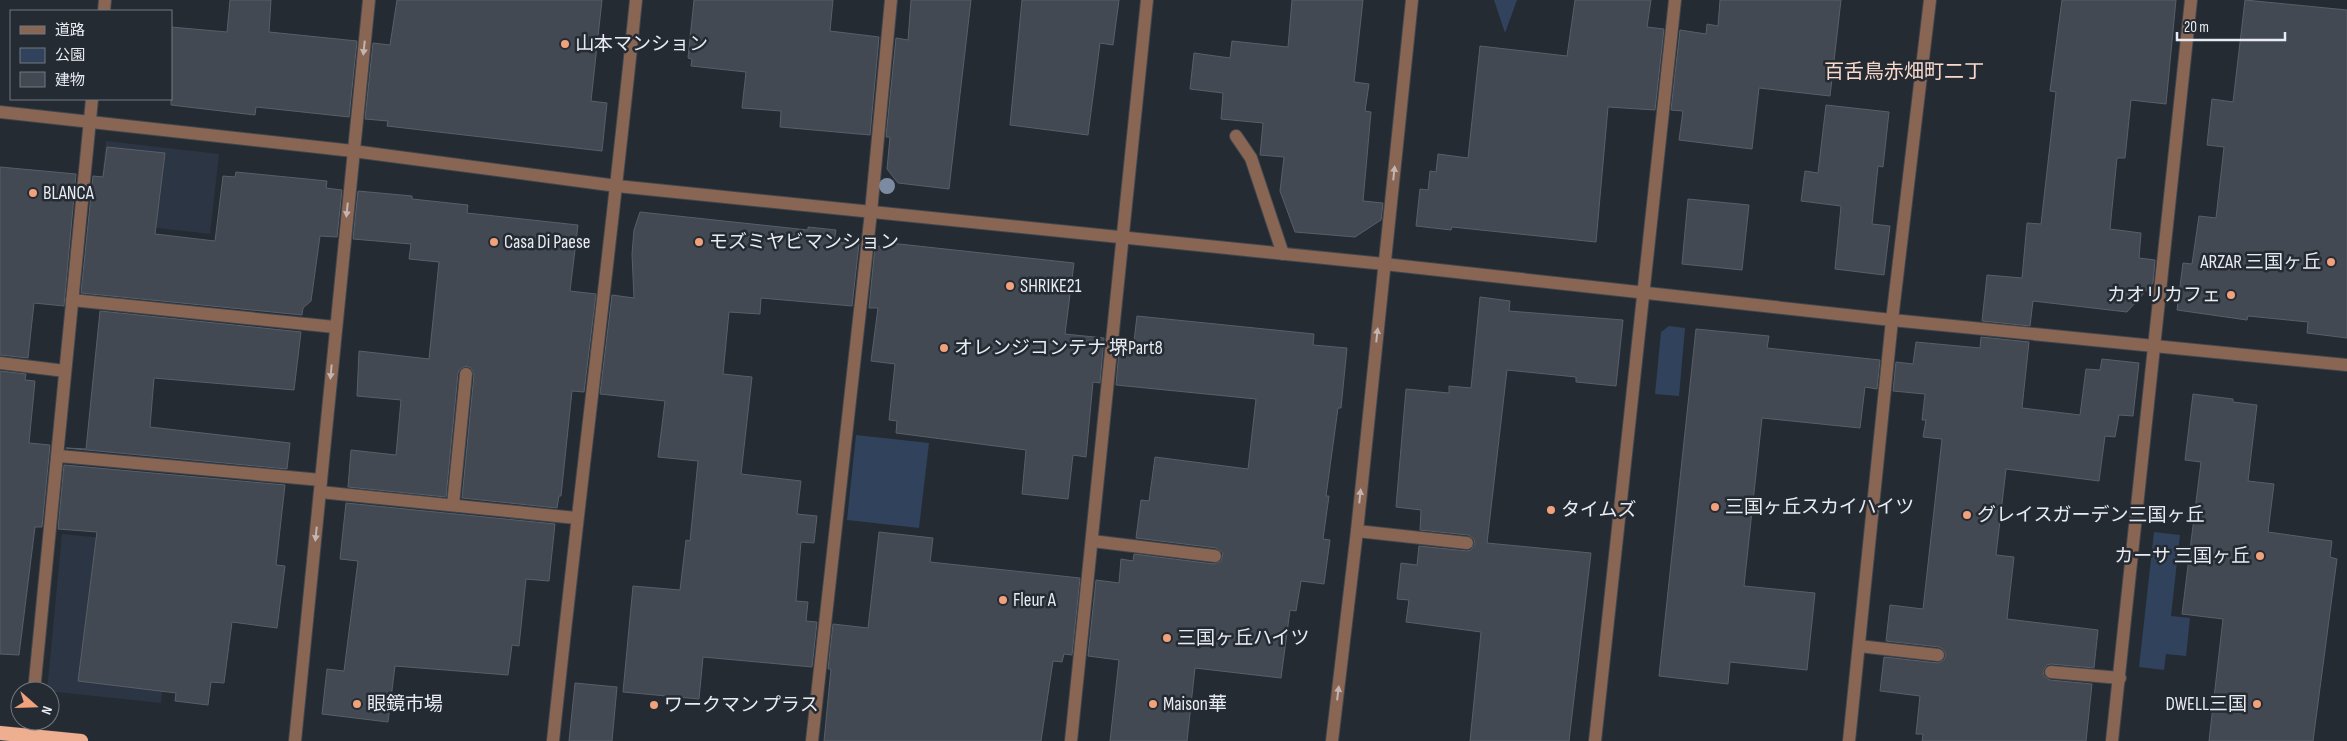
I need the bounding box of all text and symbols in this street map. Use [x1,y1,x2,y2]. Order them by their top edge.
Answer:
legend [10,10,172,100]
scale bar [2177,10,2284,42]
text: 20 m [2184,18,2209,37]
text: 道路 [55,21,85,40]
place label: 山本マンション [575,33,708,56]
marker: 山本マンション [559,38,571,50]
one-way arrow [360,41,368,57]
text: 公園 [55,46,85,65]
district label: 百舌鳥赤畑町二丁 [1824,60,1984,84]
text: 建物 [55,71,85,90]
one-way arrow [1390,165,1398,181]
place label: BLANCA [43,182,95,205]
marker: BLANCA [27,187,39,199]
one-way arrow [343,202,351,218]
place label: Casa Di Paese [504,231,590,254]
place label: モズミヤビマンション [709,231,899,254]
marker: Casa Di Paese [488,236,500,248]
marker: モズミヤビマンション [693,236,705,248]
place label: ARZAR 三国ヶ丘 [2199,251,2321,274]
marker: ARZAR 三国ヶ丘 [2325,256,2337,268]
place label: SHRIKE21 [1020,275,1082,298]
marker: SHRIKE21 [1004,280,1016,292]
place label: カオリカフェ [2107,284,2221,307]
marker: カオリカフェ [2225,289,2237,301]
one-way arrow [1373,326,1381,342]
place label: オレンジコンテナ 堺Part8 [954,337,1163,360]
marker: オレンジコンテナ 堺Part8 [938,342,950,354]
one-way arrow [327,364,335,380]
one-way arrow [1357,488,1365,504]
place label: 三国ヶ丘スカイハイツ [1725,496,1914,519]
place label: タイムズ [1561,499,1637,522]
marker: 三国ヶ丘スカイハイツ [1709,501,1721,513]
marker: タイムズ [1545,504,1557,516]
place label: グレイスガーデン三国ヶ丘 [1977,504,2204,527]
marker: グレイスガーデン三国ヶ丘 [1961,509,1973,521]
one-way arrow [311,526,319,542]
place label: カーサ 三国ヶ丘 [2114,545,2250,568]
marker: カーサ 三国ヶ丘 [2254,550,2266,562]
place label: Fleur A [1013,589,1057,612]
marker: Fleur A [997,594,1009,606]
place label: 三国ヶ丘ハイツ [1177,627,1310,650]
marker: 三国ヶ丘ハイツ [1161,632,1173,644]
north arrow [10,681,60,731]
one-way arrow [1334,684,1342,700]
place label: 眼鏡市場 [367,693,443,716]
place label: Maison華 [1163,693,1227,716]
place label: DWELL三国 [2166,693,2247,716]
place label: ワークマン プラス [664,694,819,717]
marker: 眼鏡市場 [351,698,363,710]
marker: Maison華 [1147,698,1159,710]
marker: DWELL三国 [2251,698,2263,710]
marker: ワークマン プラス [648,699,660,711]
text: N [37,704,56,717]

